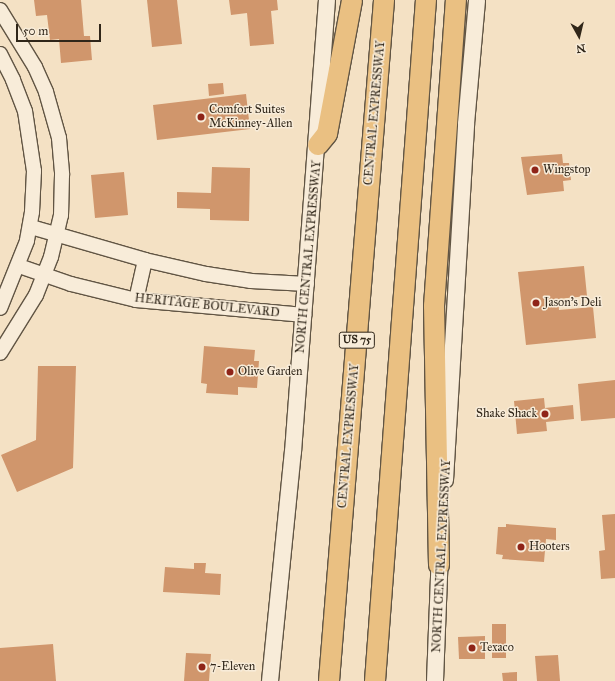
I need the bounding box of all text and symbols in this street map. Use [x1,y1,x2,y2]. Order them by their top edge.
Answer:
scale bar [18,16,103,42]
north arrow [559,16,599,56]
text: 50 m [23,24,48,38]
street label: CENTRAL EXPRESSWAY [362,40,388,186]
text: N [575,41,586,55]
place label: Comfort Suites McKinney-Allen [209,103,293,131]
marker: Comfort Suites McKinney-Allen [196,112,206,122]
street label: NORTH CENTRAL EXPRESSWAY [293,160,325,354]
place label: Wingstop [543,163,591,177]
marker: Wingstop [530,165,540,175]
street label: HERITAGE BOULEVARD [134,291,280,321]
place label: Jason's Deli [544,296,602,310]
marker: Jason's Deli [531,298,541,308]
road number: US 75 [338,331,376,349]
street label: CENTRAL EXPRESSWAY [336,363,362,509]
place label: Olive Garden [238,365,303,379]
marker: Olive Garden [225,367,235,377]
place label: Shake Shack [476,407,537,421]
marker: Shake Shack [540,409,550,419]
street label: NORTH CENTRAL EXPRESSWAY [430,459,454,653]
place label: Hooters [529,540,570,554]
marker: Hooters [516,542,526,552]
place label: Texaco [480,641,514,655]
marker: Texaco [467,643,477,653]
place label: 7-Eleven [210,660,255,674]
marker: 7-Eleven [197,662,207,672]

